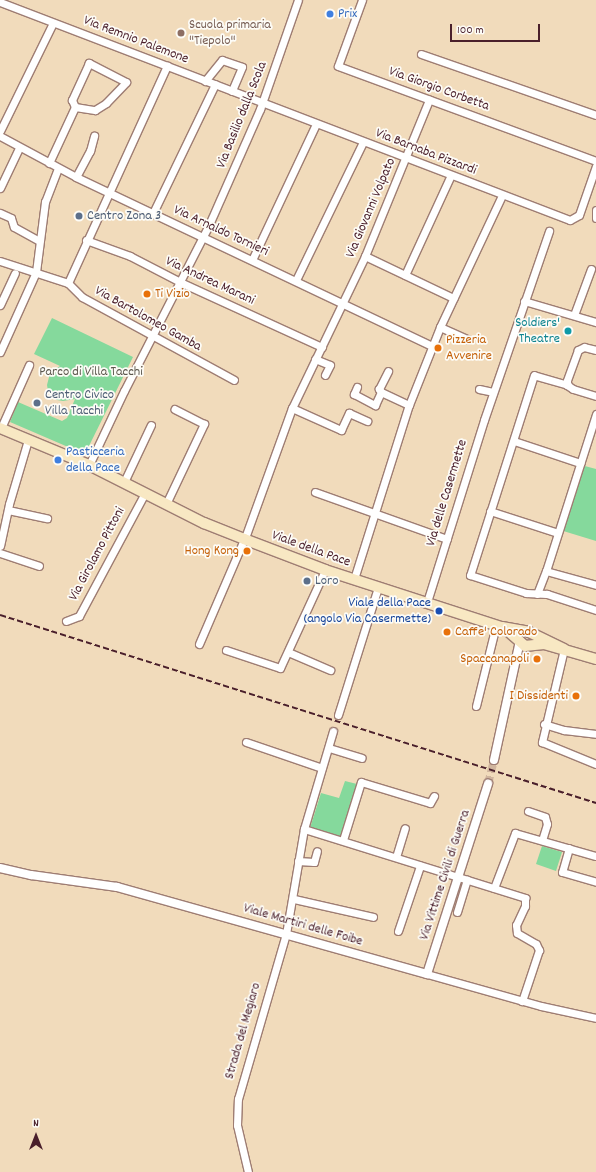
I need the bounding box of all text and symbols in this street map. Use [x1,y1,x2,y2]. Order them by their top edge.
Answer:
place label: Prix [338,6,357,22]
marker: Prix [325,9,335,19]
street label: Via Remnio Palemone [81,12,191,68]
scale bar [452,16,542,42]
place label: Scuola primaria "Tiepolo" [189,17,271,50]
text: 100 m [457,22,484,39]
marker: Scuola primaria "Tiepolo" [176,28,186,38]
street label: Via Basilio dalla Scola [213,59,271,171]
street label: Via Giorgio Corbetta [386,63,492,115]
street label: Via Barnaba Pizzardi [373,125,479,179]
street label: Via Giovanni Volpato [342,156,400,260]
street label: Via Arnaldo Tornieri [171,202,271,260]
place label: Centro Zona 3 [87,208,161,224]
marker: Centro Zona 3 [74,211,84,221]
street label: Via Andrea Marani [163,253,257,309]
street label: Via Bartolomeo Gamba [92,283,204,355]
place label: Ti Vizio [155,286,190,302]
marker: Ti Vizio [142,289,152,299]
place label: Soldiers' Theatre [515,315,560,348]
marker: Soldiers' Theatre [563,326,573,336]
place label: Pizzeria Avvenire [446,332,492,364]
marker: Pizzeria Avvenire [433,343,443,353]
park label: Parco di Villa Tacchi [39,364,143,380]
place label: Centro Civico Villa Tacchi [45,387,114,420]
marker: Centro Civico Villa Tacchi [32,398,42,408]
street label: Via delle Casermette [423,438,471,548]
place label: Pasticceria della Pace [66,444,124,476]
marker: Pasticceria della Pace [53,455,63,465]
street label: Via Girolamo Pittoni [65,504,129,604]
street label: Viale della Pace [269,527,353,571]
place label: Hong Kong [184,543,239,559]
marker: Hong Kong [242,546,252,556]
place label: Loro [315,573,338,589]
marker: Loro [302,576,312,586]
place label: Viale della Pace (angolo Via Casermette) [304,595,431,628]
marker: Viale della Pace (angolo Via Casermette) [434,606,444,616]
place label: Caffe' Colorado [455,624,537,640]
marker: Caffe' Colorado [442,627,452,637]
place label: Spaccanapoli [460,651,529,667]
marker: Spaccanapoli [532,654,542,664]
place label: I Dissidenti [509,688,568,704]
marker: I Dissidenti [571,691,581,701]
street label: Via Vittime Civili di Guerra [416,808,474,942]
street label: Viale Martiri delle Foibe [241,900,365,950]
street label: Strada del Megiaro [221,981,265,1081]
north arrow [16,1116,56,1156]
text: N [33,1116,39,1132]

